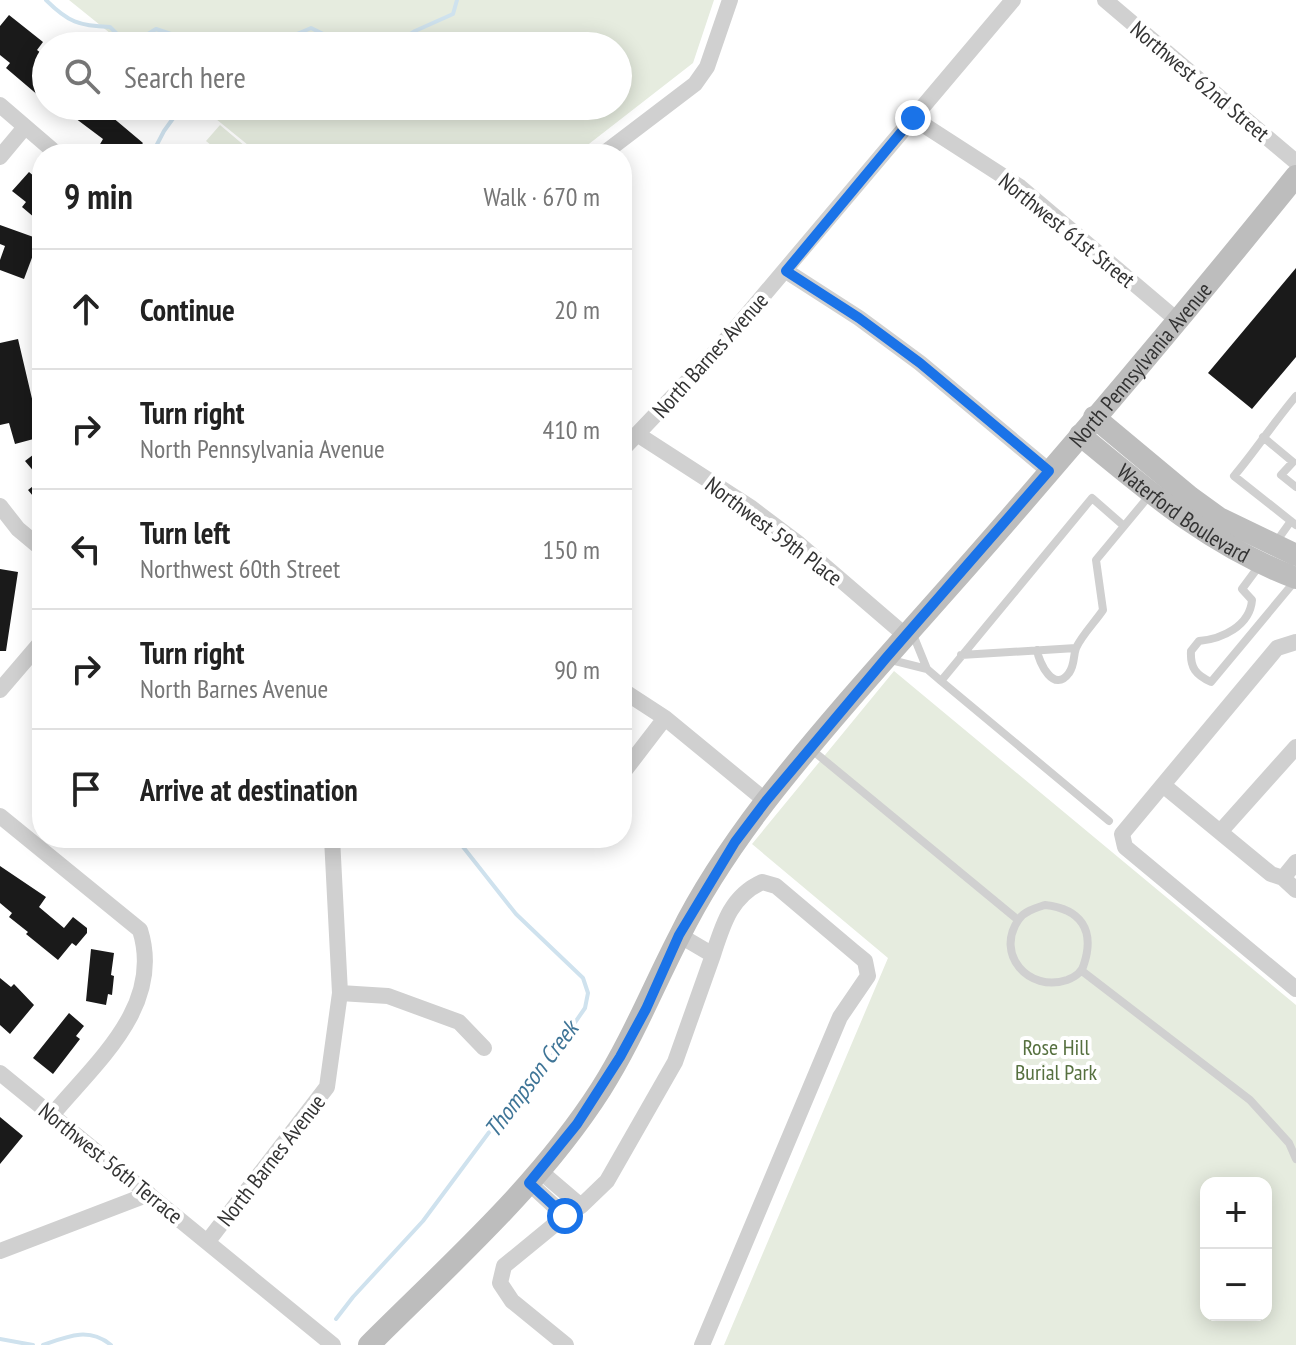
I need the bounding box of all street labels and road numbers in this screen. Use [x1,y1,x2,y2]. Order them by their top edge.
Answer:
street label: Northwest 62nd Street [1125,15,1275,147]
street label: Northwest 61st Street [993,167,1141,293]
street label: North Pennsylvania Avenue [1063,276,1218,453]
street label: North Barnes Avenue [646,286,774,424]
street label: Waterford Boulevard [1112,458,1254,569]
street label: Northwest 59th Place [700,470,848,592]
street label: North Barnes Avenue [211,1089,331,1231]
street label: Northwest 56th Terrace [33,1096,189,1230]

